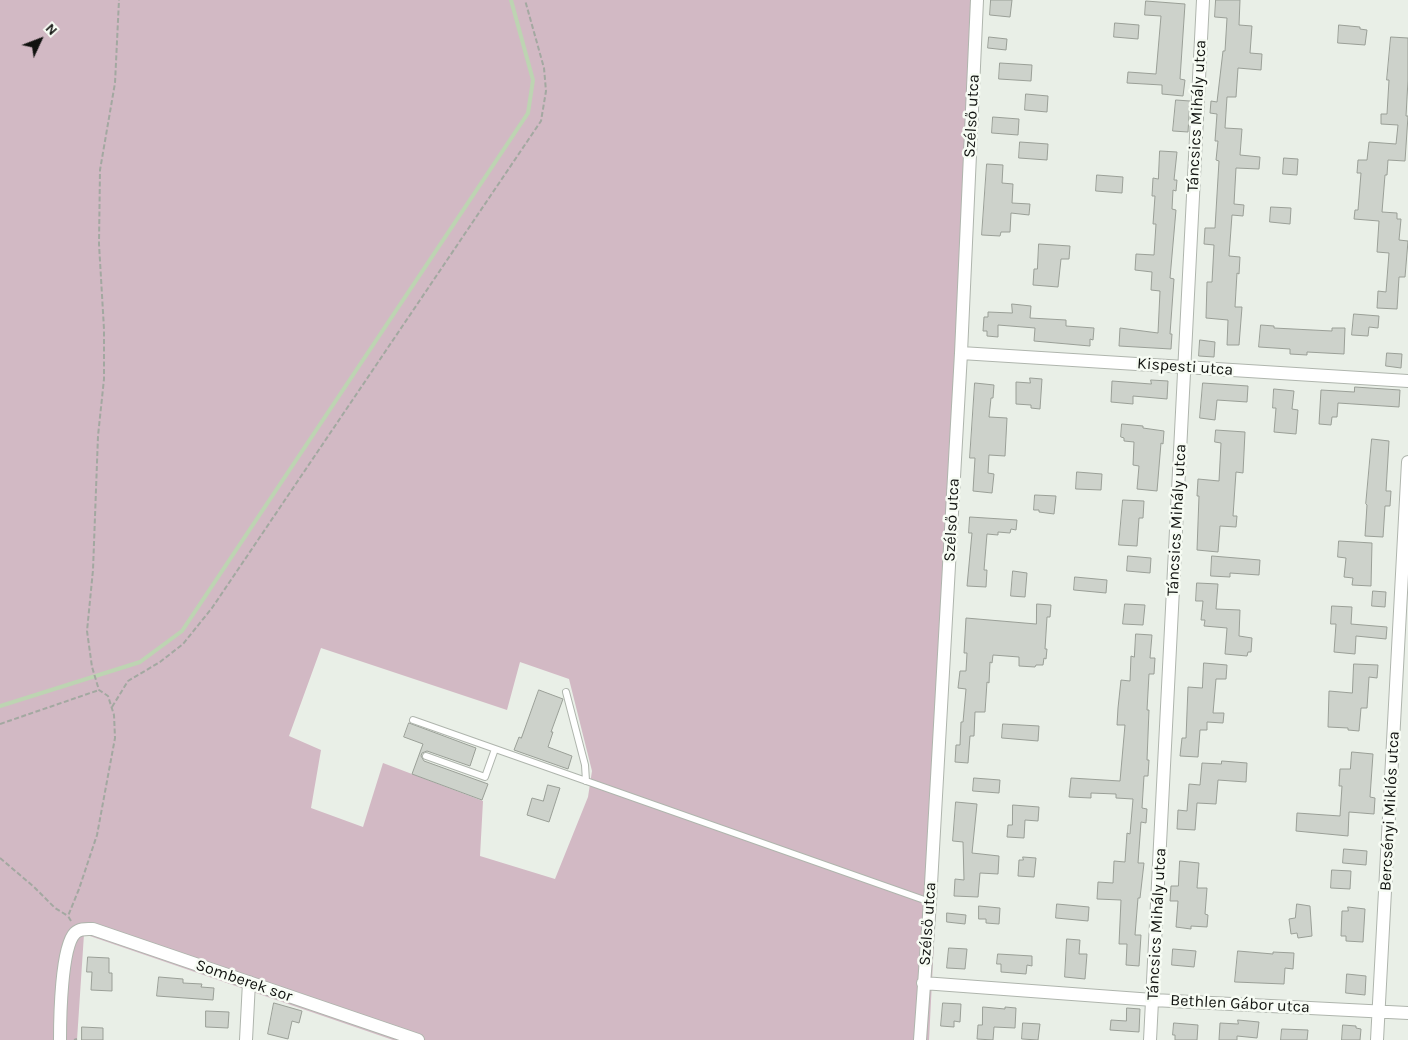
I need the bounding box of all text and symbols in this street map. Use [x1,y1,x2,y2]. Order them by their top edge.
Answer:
north arrow [15,15,65,65]
text: N [42,20,61,39]
street label: Táncsics Mihály utca [1183,39,1211,193]
street label: Szélső utca [960,74,984,158]
street label: Kispesti utca [1136,354,1234,380]
street label: Táncsics Mihály utca [1163,443,1191,597]
street label: Szélső utca [940,478,964,562]
street label: Bercsényi Miklós utca [1376,731,1404,891]
street label: Táncsics Mihály utca [1143,847,1171,1001]
street label: Szélső utca [916,882,940,966]
street label: Somberek sor [193,956,295,1006]
street label: Bethlen Gábor utca [1170,991,1310,1017]

